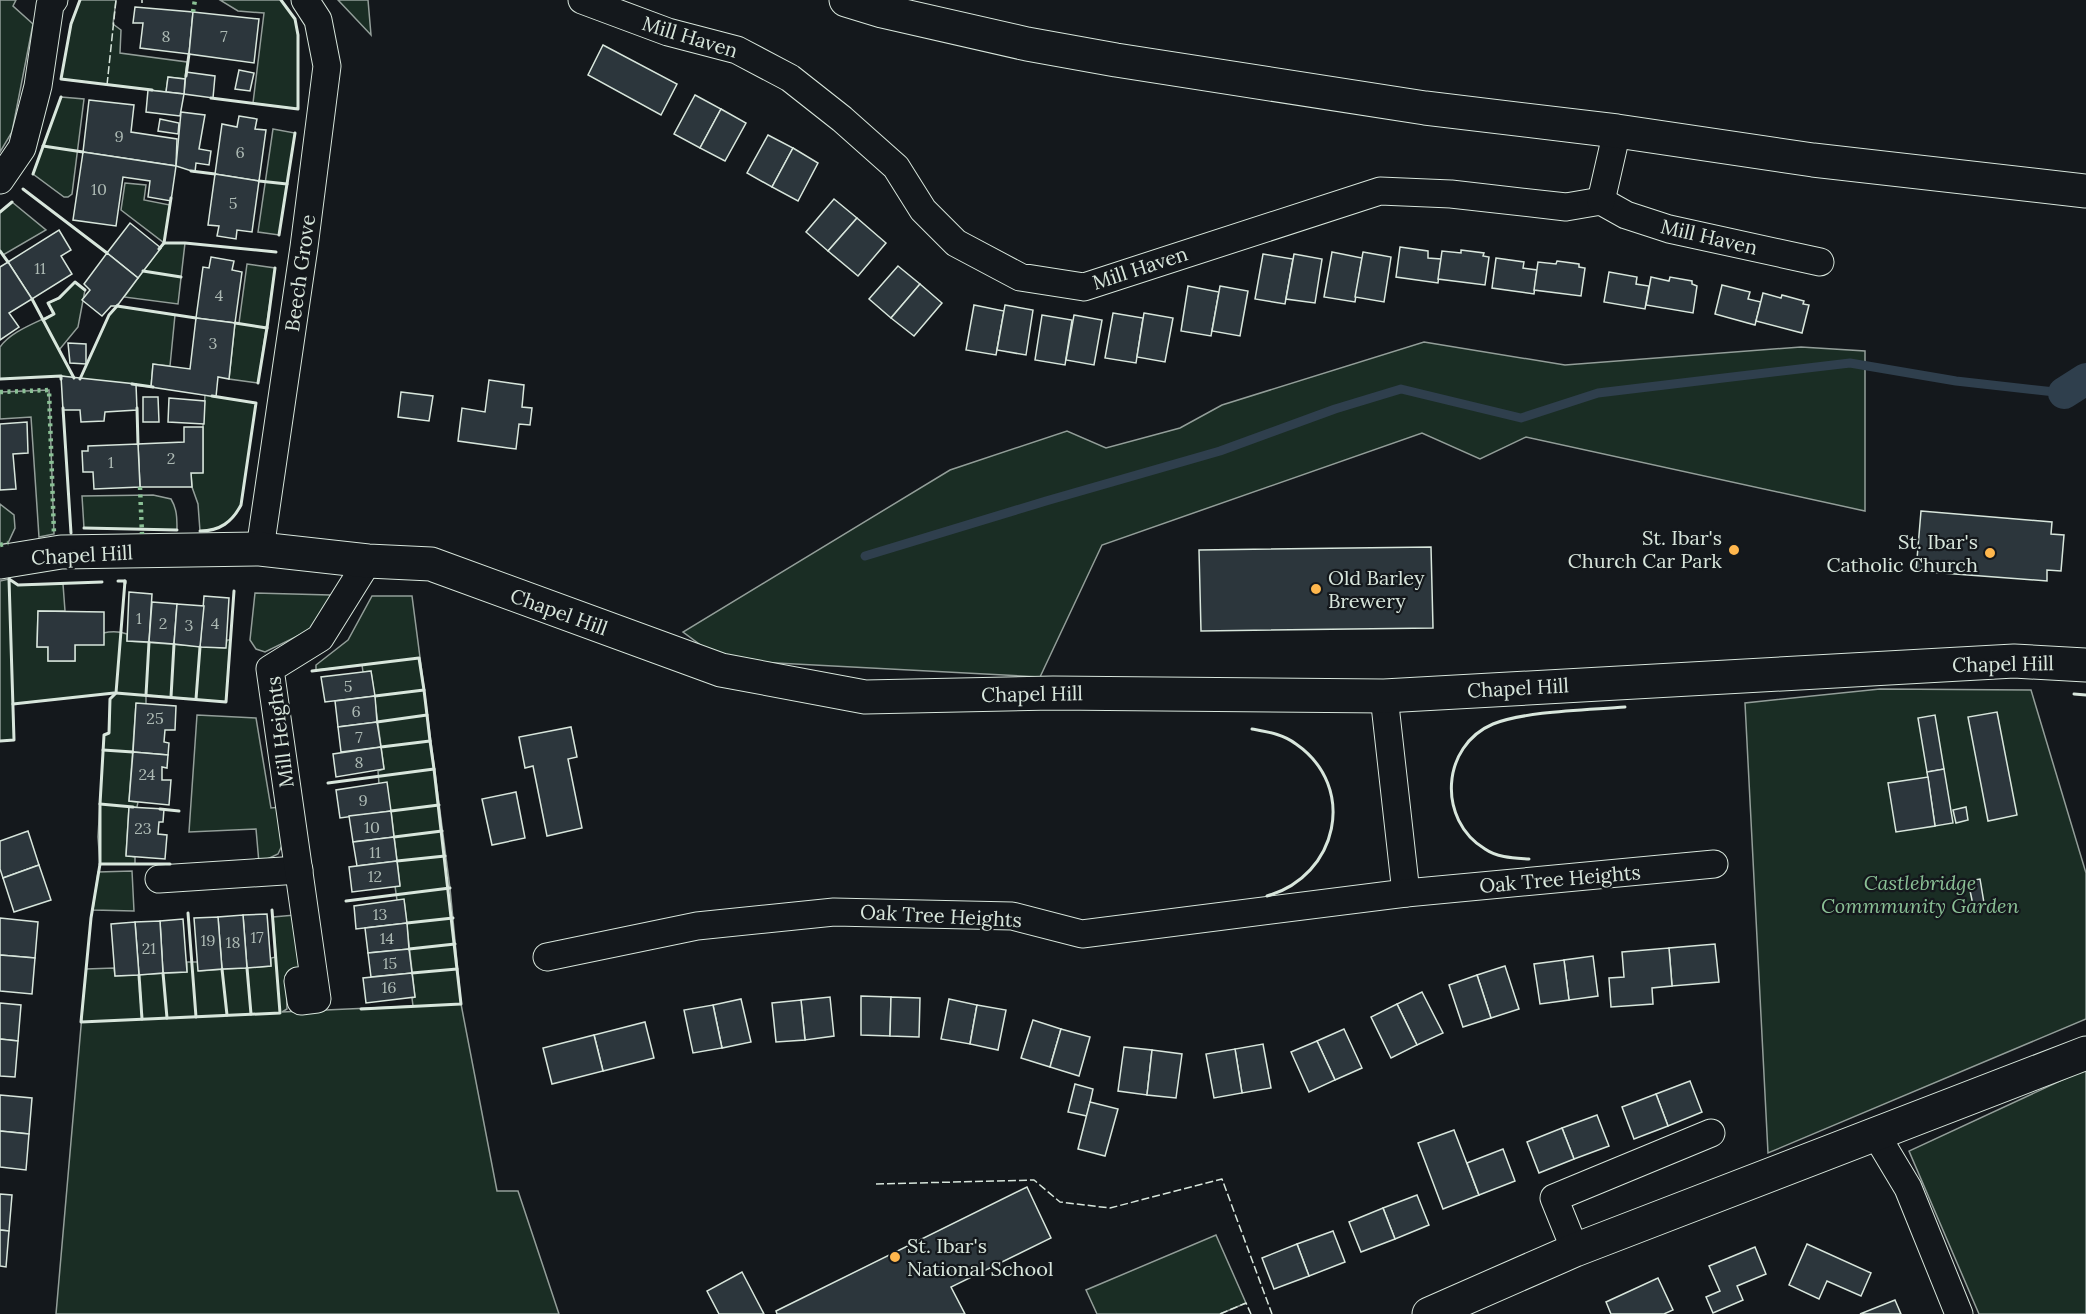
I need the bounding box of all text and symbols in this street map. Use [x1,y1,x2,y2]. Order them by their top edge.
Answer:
street label: Mill Haven [639,10,741,63]
house number: 8 [162,26,171,46]
house number: 7 [220,26,228,46]
house number: 9 [114,126,124,146]
house number: 6 [235,142,245,162]
house number: 10 [91,179,107,199]
house number: 5 [229,193,237,213]
street label: Beech Grove [279,213,320,333]
street label: Mill Haven [1658,213,1760,260]
street label: Mill Haven [1089,240,1191,295]
house number: 11 [34,258,46,278]
house number: 4 [215,285,224,305]
house number: 3 [209,333,218,353]
house number: 2 [167,448,175,468]
house number: 1 [108,452,114,472]
place label: St. Ibar's Church Car Park [1568,525,1722,573]
place label: St. Ibar's Catholic Church [1826,529,1978,577]
street label: Chapel Hill [31,539,133,570]
marker: St. Ibar's Church Car Park [1727,543,1741,557]
marker: St. Ibar's Catholic Church [1983,546,1997,560]
place label: Old Barley Brewery [1328,565,1425,613]
street label: Chapel Hill [507,582,611,641]
marker: Old Barley Brewery [1309,582,1323,596]
house number: 1 [136,608,142,628]
house number: 2 [159,613,167,633]
house number: 4 [211,613,220,633]
house number: 3 [185,615,194,635]
street label: Chapel Hill [1952,650,2054,677]
street label: Chapel Hill [1467,672,1569,703]
street label: Mill Heights [260,675,299,789]
house number: 5 [344,676,352,696]
street label: Chapel Hill [981,680,1083,707]
house number: 6 [351,701,361,721]
house number: 25 [146,708,164,728]
house number: 7 [355,727,363,747]
house number: 8 [355,752,364,772]
house number: 24 [139,764,156,784]
house number: 9 [358,790,368,810]
house number: 10 [364,817,380,837]
house number: 23 [134,818,152,838]
house number: 11 [369,842,381,862]
street label: Oak Tree Heights [1478,859,1642,898]
house number: 12 [368,866,382,886]
park label: Castlebridge Commmunity Garden [1821,870,2020,918]
street label: Oak Tree Heights [859,899,1023,932]
house number: 13 [373,904,387,924]
house number: 17 [250,927,264,947]
house number: 14 [380,928,395,948]
house number: 19 [200,930,216,950]
house number: 18 [226,932,240,952]
house number: 21 [142,938,156,958]
house number: 15 [383,953,397,973]
house number: 16 [381,977,397,997]
place label: St. Ibar's National School [907,1233,1053,1281]
marker: St. Ibar's National School [888,1250,902,1264]

